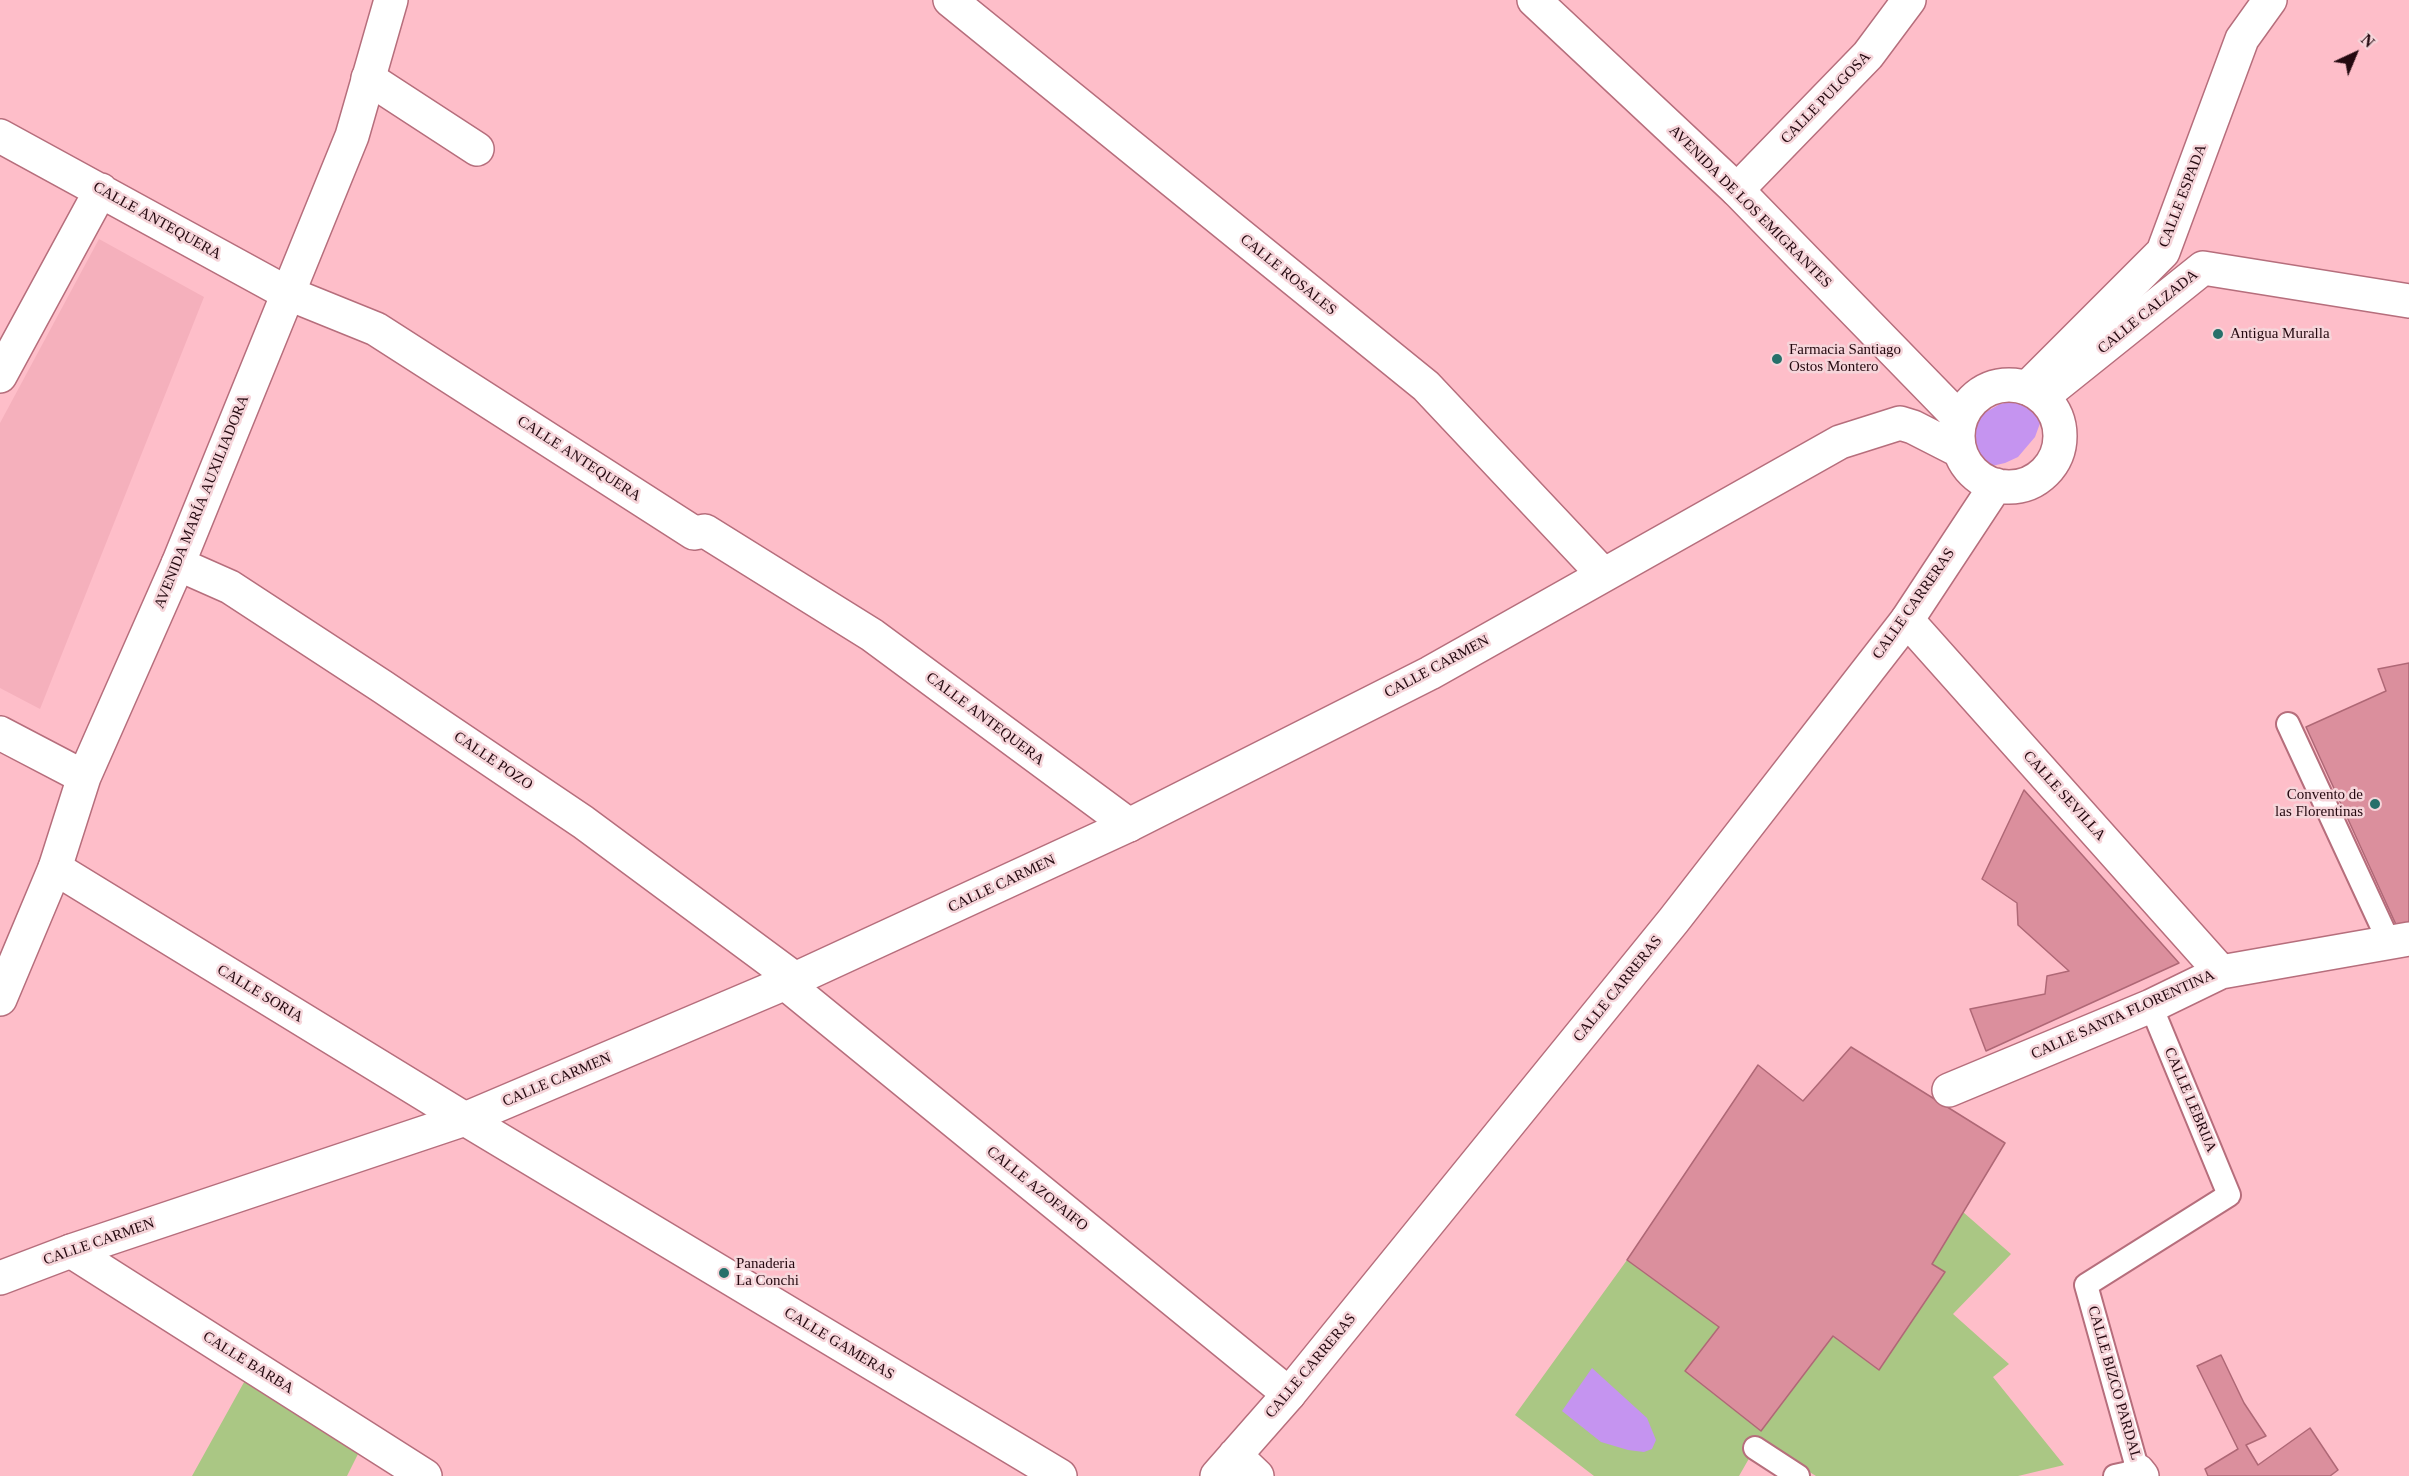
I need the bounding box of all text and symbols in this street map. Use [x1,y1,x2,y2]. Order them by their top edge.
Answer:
north arrow [2325,24,2385,84]
text: N [2358,31,2378,51]
street label: CALLE PULGOSA [1777,48,1875,148]
street label: AVENIDA DE LOS EMIGRANTES [1665,122,1835,292]
street label: CALLE ESPADA [2155,142,2211,250]
street label: CALLE ANTEQUERA [90,178,224,264]
street label: CALLE ROSALES [1236,231,1340,319]
street label: CALLE CALZADA [2094,266,2202,358]
place label: Antigua Muralla [2230,325,2330,343]
marker: Antigua Muralla [2211,327,2225,341]
place label: Farmacia Santiago Ostos Montero [1789,341,1901,376]
marker: Farmacia Santiago Ostos Montero [1770,352,1784,366]
street label: AVENIDA MARÍA AUXILIADORA [151,393,253,611]
street label: CALLE ANTEQUERA [514,412,644,506]
street label: CALLE CARRERAS [1869,545,1959,663]
street label: CALLE CARMEN [1381,632,1493,702]
street label: CALLE ANTEQUERA [922,669,1048,769]
street label: CALLE POZO [450,728,536,794]
street label: CALLE SEVILLA [2019,747,2109,845]
place label: Convento de las Florentinas [2275,786,2363,821]
marker: Convento de las Florentinas [2368,797,2382,811]
street label: CALLE CARMEN [946,851,1058,917]
street label: CALLE CARRERAS [1570,932,1666,1046]
street label: CALLE SORIA [214,961,306,1027]
street label: CALLE SANTA FLORENTINA [2029,966,2217,1064]
street label: CALLE LEBRIJA [2160,1045,2220,1155]
street label: CALLE CARMEN [500,1049,614,1111]
street label: CALLE AZOFAIFO [983,1143,1091,1235]
street label: CALLE CARMEN [41,1215,157,1269]
place label: Panaderia La Conchi [736,1255,799,1290]
marker: Panaderia La Conchi [717,1266,731,1280]
street label: CALLE GAMERAS [781,1304,897,1384]
street label: CALLE BIZCO PARDAL [2083,1304,2145,1462]
street label: CALLE CARRERAS [1262,1310,1360,1422]
street label: CALLE BARBA [199,1328,297,1398]

